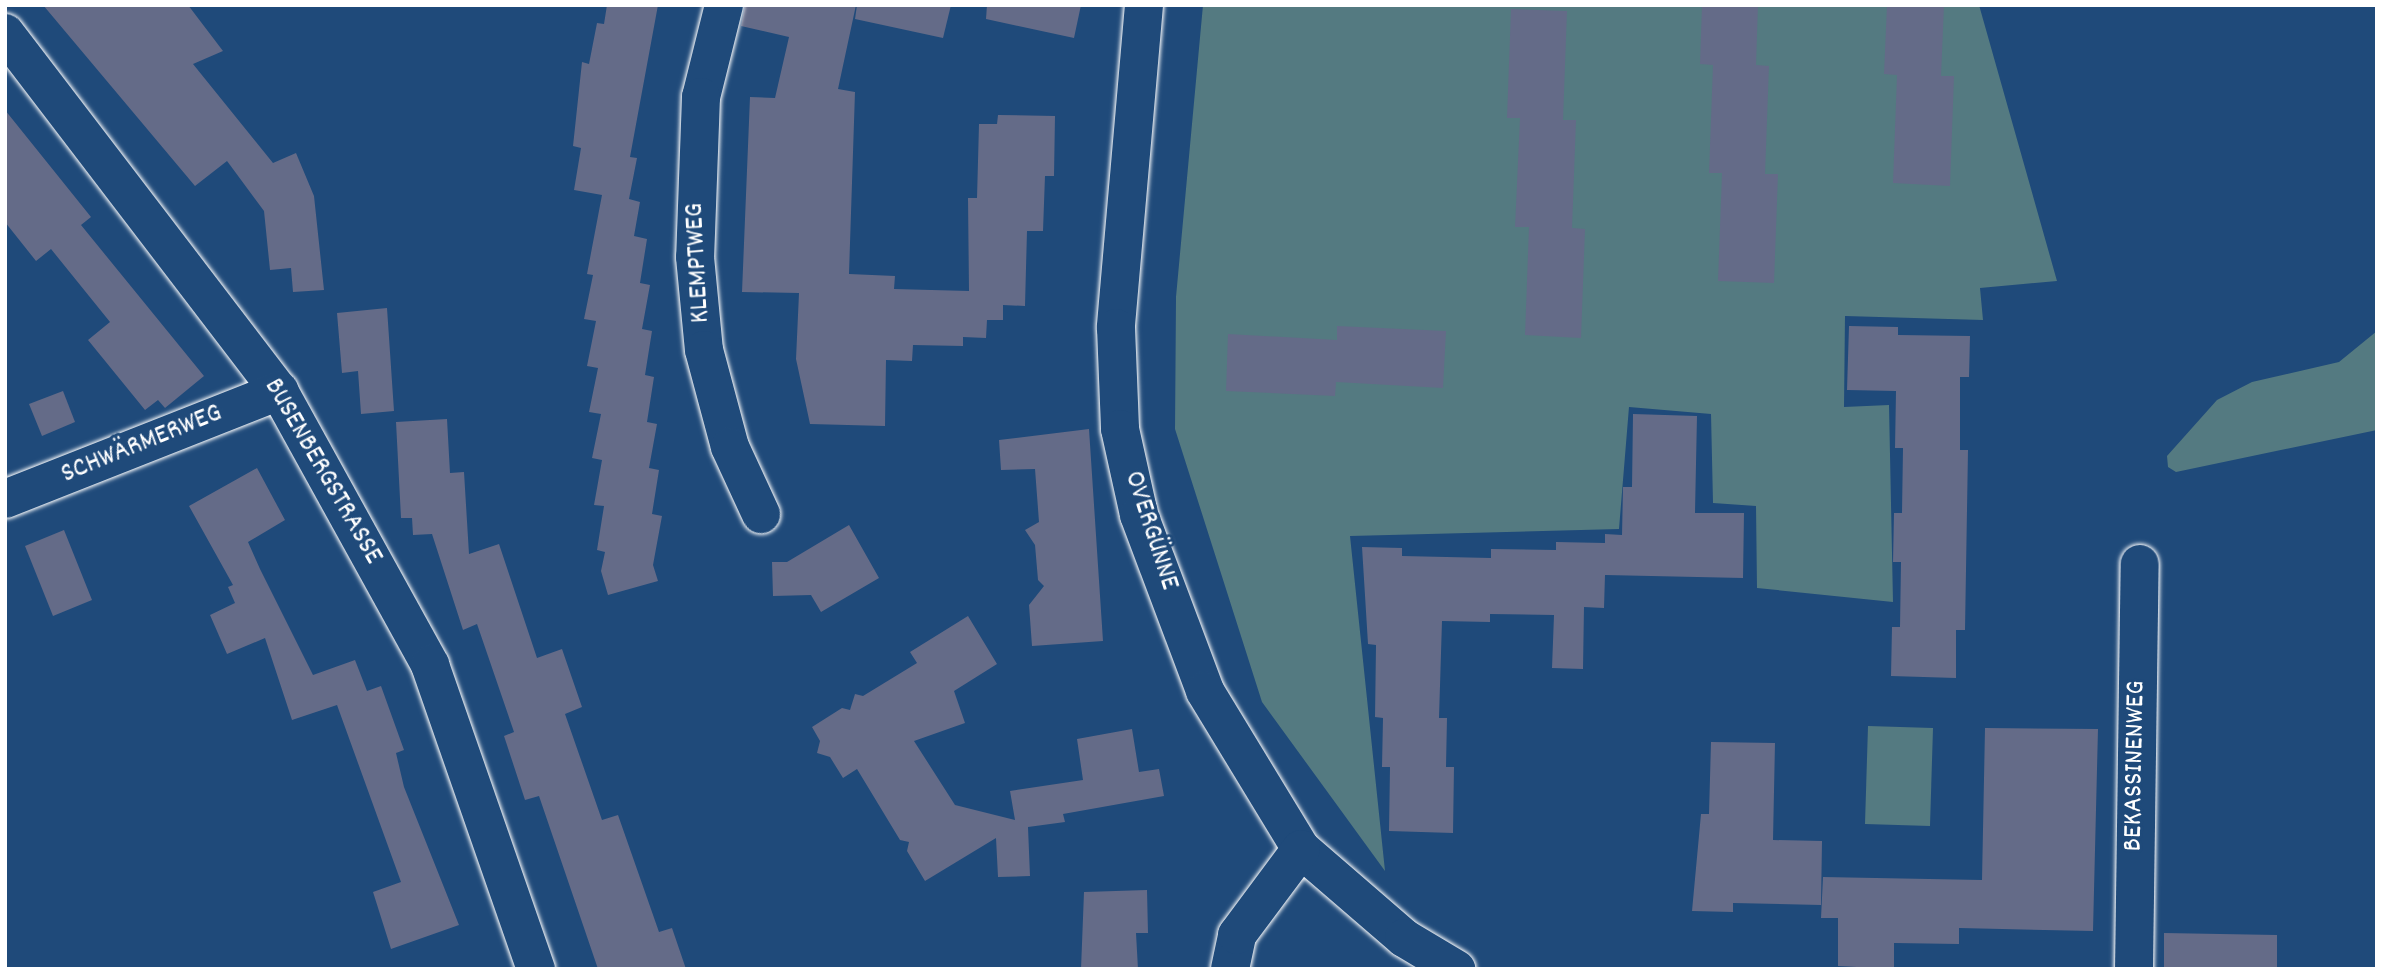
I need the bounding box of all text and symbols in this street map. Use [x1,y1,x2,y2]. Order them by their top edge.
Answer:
street label: KLEMPTWEG [679,202,719,324]
street label: BUSENBERGSTRASSE [255,373,389,571]
street label: SCHWÄRMERWEG [57,398,227,492]
street label: OVERGÜNNE [1115,467,1185,595]
street label: BEKASSINENWEG [2118,680,2154,852]

